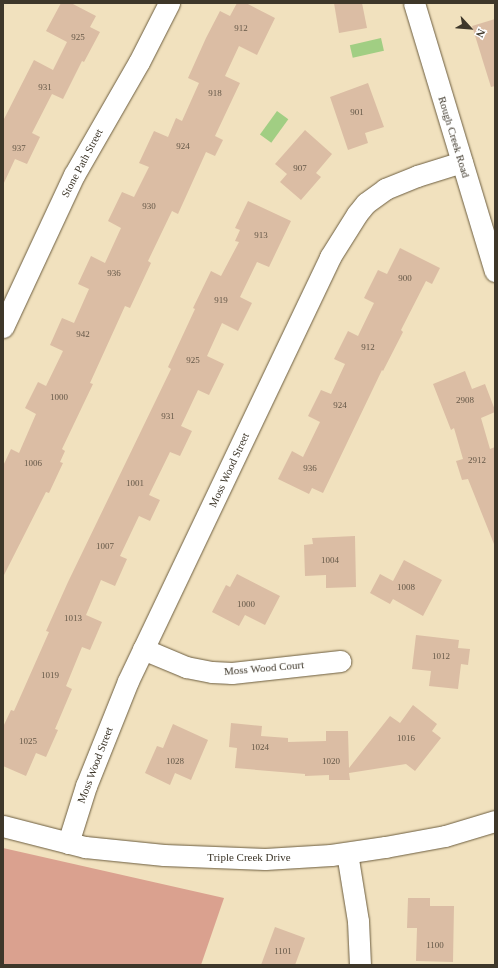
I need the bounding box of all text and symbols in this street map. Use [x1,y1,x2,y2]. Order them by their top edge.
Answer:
north arrow [450,8,490,48]
house number: 912 [234,23,248,33]
text: N [474,27,488,39]
house number: 925 [71,32,85,42]
house number: 931 [38,82,52,92]
house number: 918 [208,88,222,98]
street label: Rough Creek Road [435,95,473,179]
house number: 901 [350,107,364,117]
street label: Stone Path Street [58,126,106,200]
house number: 924 [176,141,190,151]
house number: 937 [12,143,26,153]
house number: 907 [293,163,307,173]
house number: 930 [142,201,156,211]
house number: 913 [254,230,268,240]
house number: 936 [107,268,121,278]
house number: 900 [398,273,412,283]
house number: 919 [214,295,228,305]
house number: 942 [76,329,90,339]
house number: 912 [361,342,375,352]
house number: 925 [186,355,200,365]
house number: 1000 [50,392,68,402]
house number: 2908 [456,395,474,405]
house number: 924 [333,400,347,410]
house number: 931 [161,411,175,421]
street label: Moss Wood Street [206,431,252,509]
house number: 2912 [468,455,486,465]
house number: 1006 [24,458,42,468]
house number: 936 [303,463,317,473]
house number: 1001 [126,478,144,488]
house number: 1007 [96,541,114,551]
house number: 1004 [321,555,339,565]
house number: 1008 [397,582,415,592]
house number: 1000 [237,599,255,609]
house number: 1013 [64,613,82,623]
house number: 1012 [432,651,450,661]
street label: Moss Wood Court [223,658,305,678]
house number: 1019 [41,670,59,680]
street label: Moss Wood Street [74,725,116,805]
house number: 1016 [397,733,415,743]
house number: 1025 [19,736,37,746]
house number: 1024 [251,742,269,752]
house number: 1028 [166,756,184,766]
house number: 1020 [322,756,340,766]
street label: Triple Creek Drive [207,850,291,864]
house number: 1100 [426,940,444,950]
house number: 1101 [274,946,292,956]

